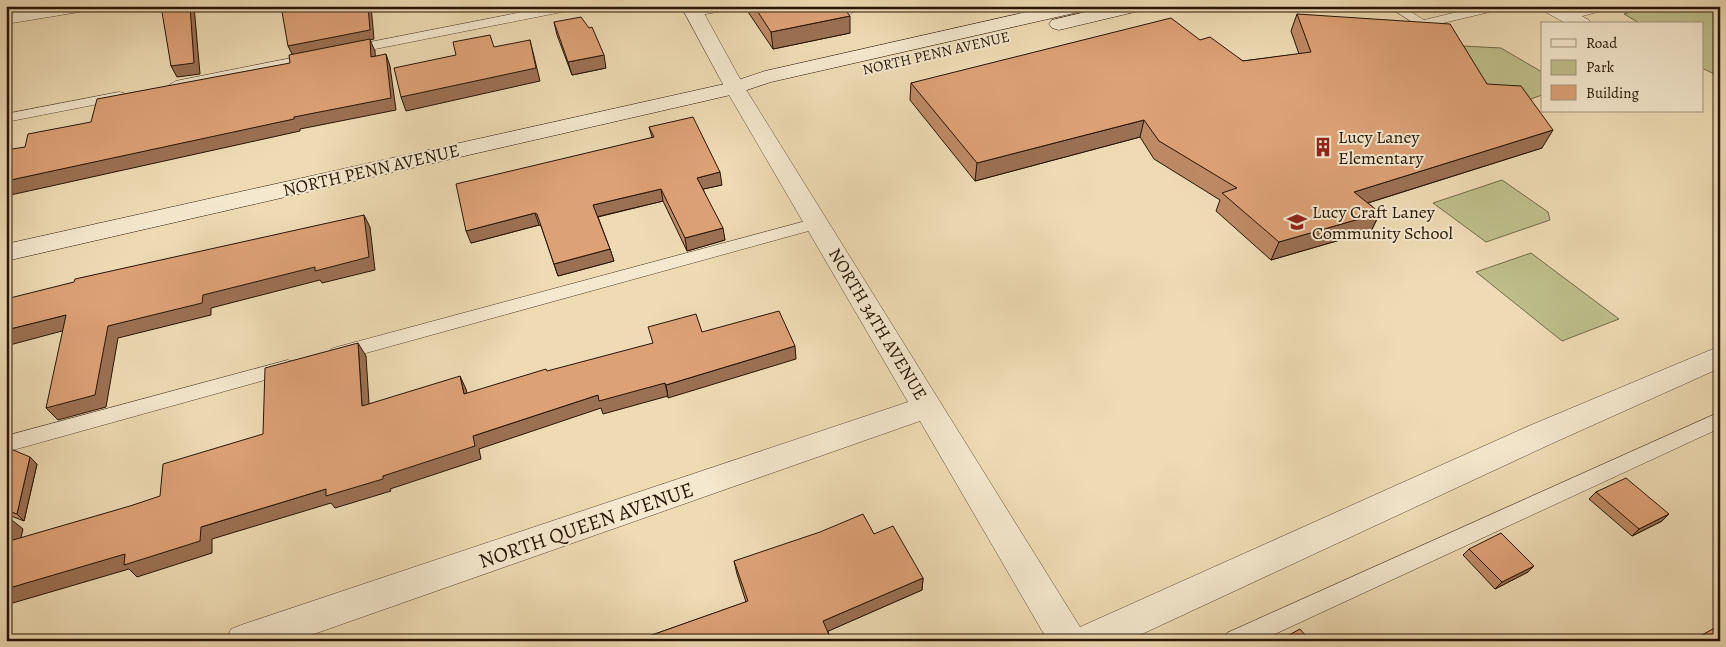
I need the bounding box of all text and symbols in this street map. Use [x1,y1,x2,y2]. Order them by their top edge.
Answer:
legend [1541,22,1704,112]
street label: NORTH PENN AVENUE [860,26,1012,80]
text: Road [1586,33,1618,53]
text: Park [1586,57,1615,77]
text: Building [1586,83,1639,103]
place label: Lucy Laney Elementary [1338,125,1424,170]
building icon: Lucy Laney Elementary [1312,136,1334,158]
street label: NORTH PENN AVENUE [280,138,462,202]
place label: Lucy Craft Laney Community School [1312,200,1453,245]
school or university icon: Lucy Craft Laney Community School [1286,211,1308,233]
street label: NORTH 34TH AVENUE [823,244,933,404]
street label: NORTH QUEEN AVENUE [475,475,697,575]

